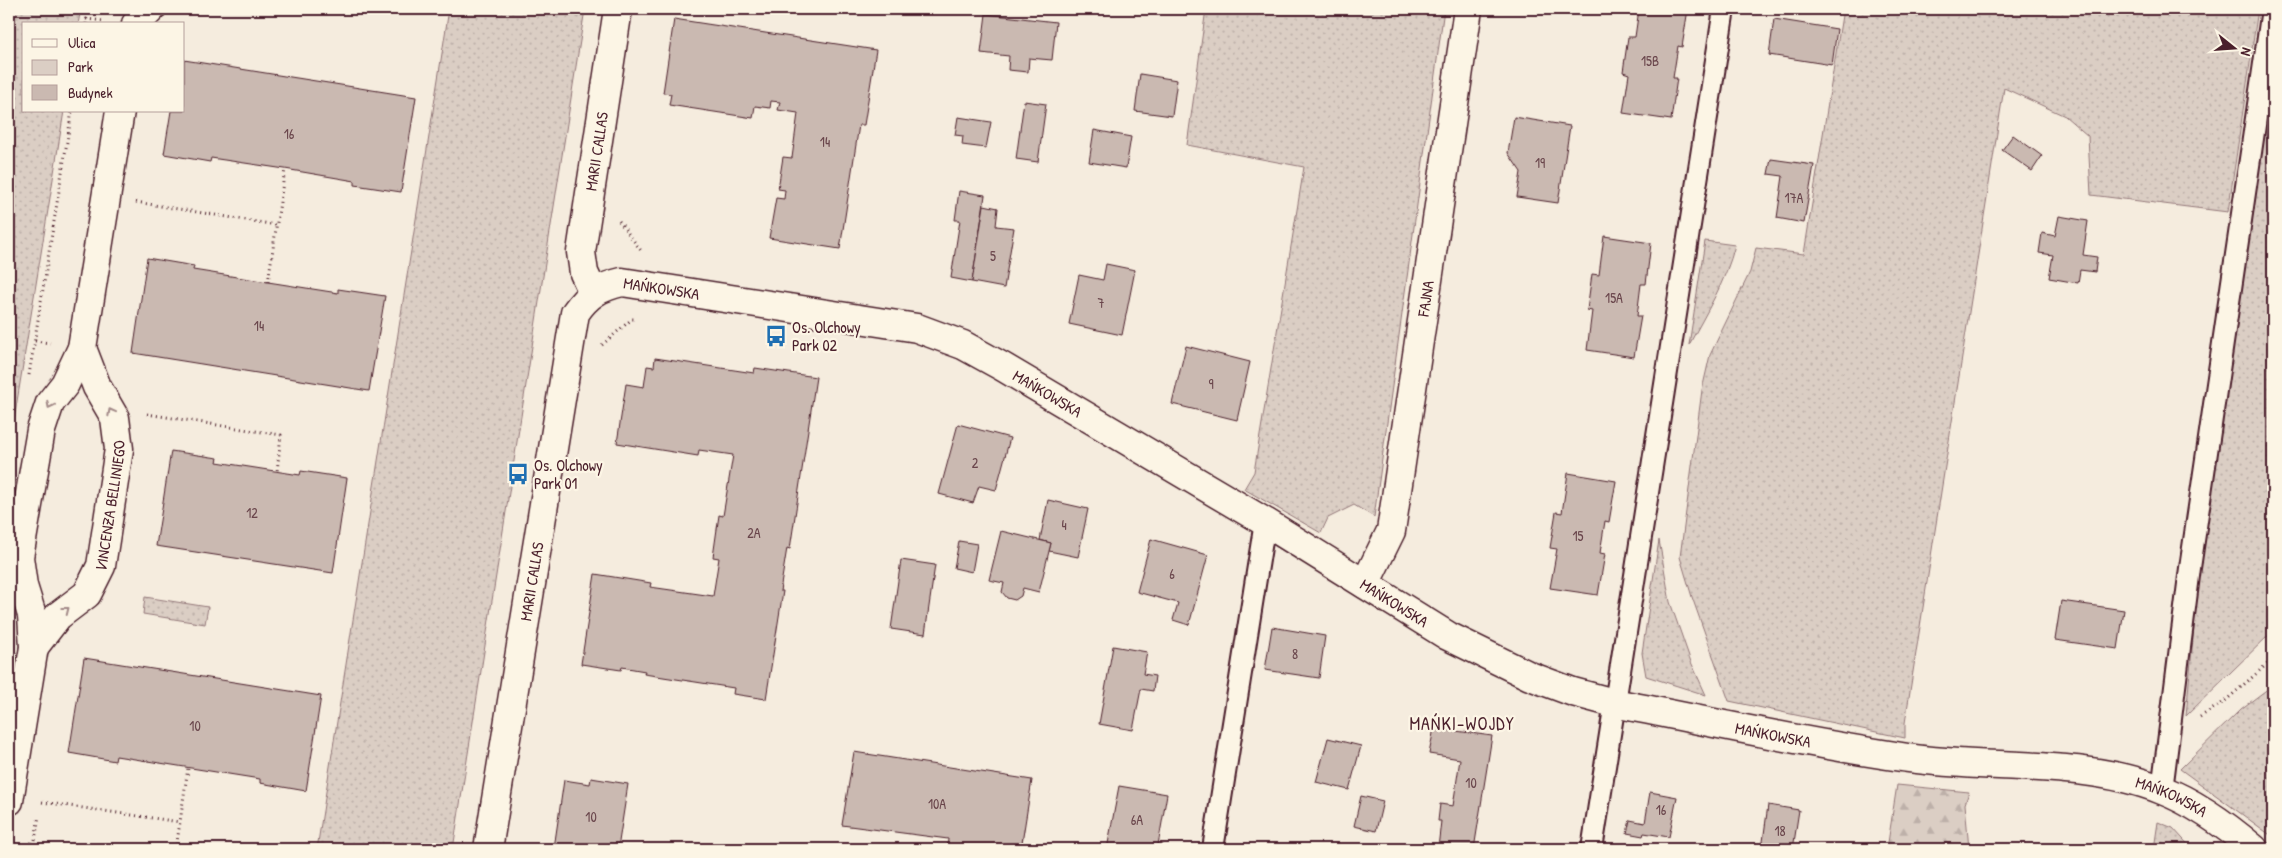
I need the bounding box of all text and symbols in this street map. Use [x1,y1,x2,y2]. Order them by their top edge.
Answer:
legend [22,22,185,112]
north arrow [2210,22,2260,72]
text: Ulica [68,32,95,53]
text: N [2237,46,2257,59]
house number: 15B [1641,51,1659,70]
text: Park [68,56,93,77]
text: Budynek [68,82,113,103]
street label: MARII CALLAS [579,110,613,192]
house number: 16 [284,124,295,143]
house number: 14 [820,132,830,151]
house number: 19 [1535,153,1545,172]
house number: 17A [1785,188,1804,207]
house number: 5 [990,246,996,265]
street label: MAŃKOWSKA [622,271,701,305]
street label: FAJNA [1412,279,1439,319]
house number: 15A [1605,288,1623,307]
house number: 7 [1098,293,1105,312]
house number: 14 [254,316,264,335]
place label: Os. Olchowy Park 02 [792,316,861,356]
bus stop icon: Os. Olchowy Park 02 [763,323,789,349]
street label: MAŃKOWSKA [1009,364,1086,422]
house number: 9 [1208,374,1214,393]
one-way arrow [46,400,56,409]
one-way arrow [107,408,117,417]
street label: VINCENZA BELLINIEGO [89,439,130,575]
house number: 2 [972,453,979,472]
place label: Os. Olchowy Park 01 [534,454,603,494]
bus stop icon: Os. Olchowy Park 01 [505,461,531,487]
house number: 12 [246,503,258,522]
house number: 4 [1061,515,1067,534]
house number: 2A [747,523,761,542]
house number: 15 [1572,526,1584,545]
street label: MARII CALLAS [514,540,549,622]
house number: 6 [1169,564,1175,583]
street label: MAŃKOWSKA [1356,573,1433,632]
one-way arrow [60,608,69,616]
house number: 8 [1292,644,1298,663]
district label: MAŃKI-WOJDY [1409,711,1515,736]
house number: 10 [189,716,201,735]
street label: MAŃKOWSKA [1733,717,1813,753]
street label: MAŃKOWSKA [2133,771,2212,822]
house number: 10 [1465,773,1477,792]
house number: 10A [928,794,946,813]
house number: 16 [1656,800,1667,819]
house number: 10 [585,807,597,826]
house number: 6A [1131,810,1143,829]
house number: 18 [1774,821,1786,840]

